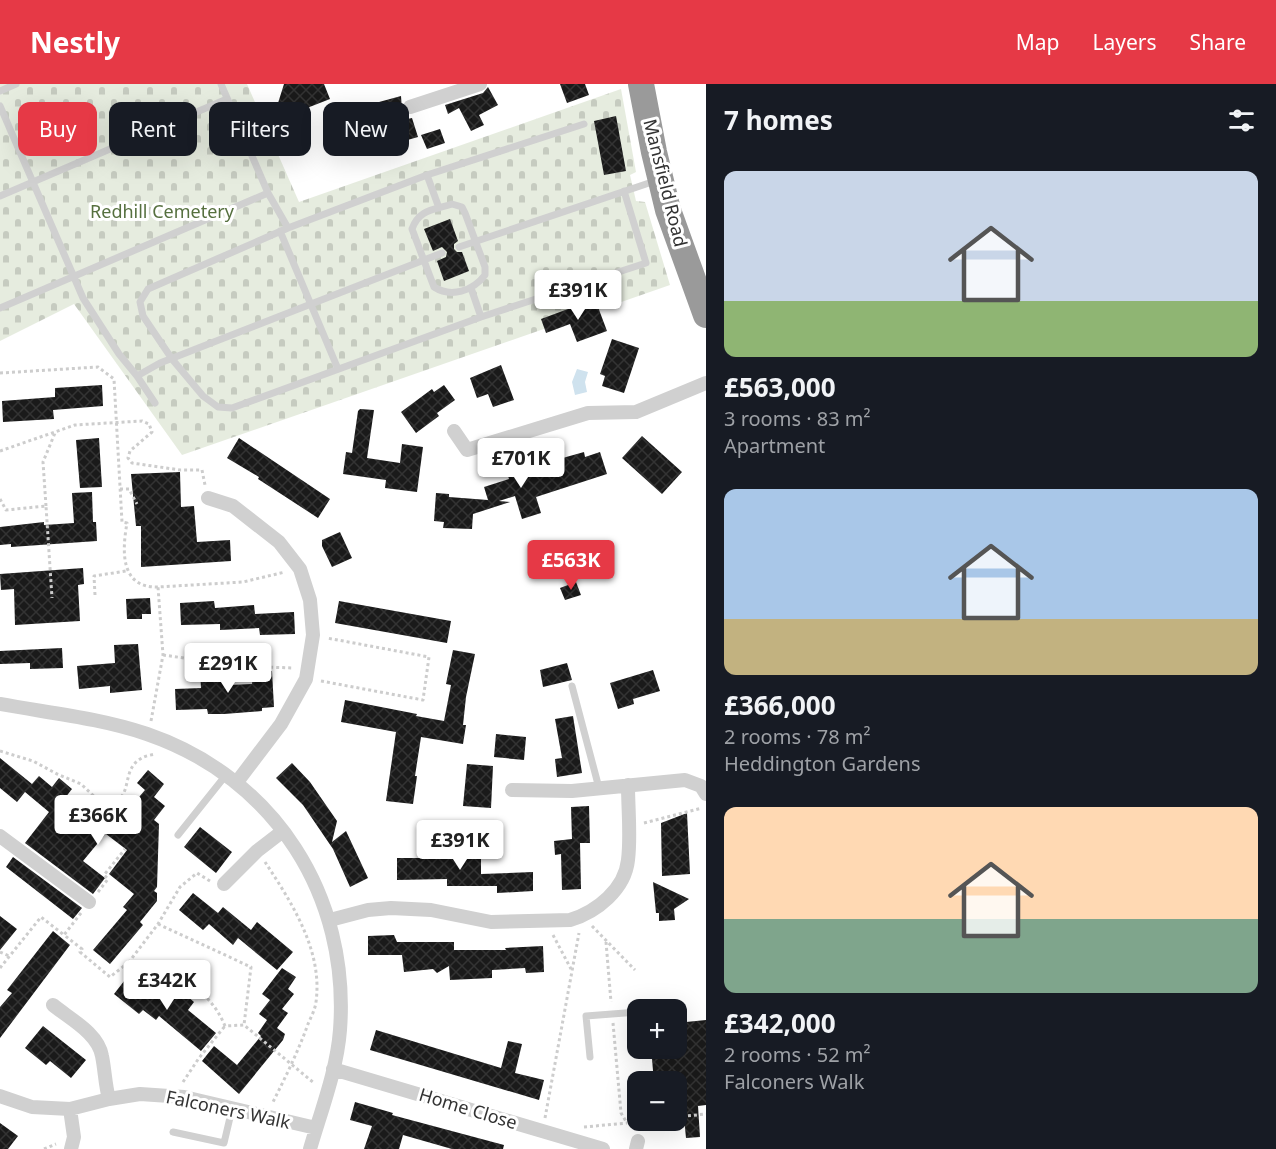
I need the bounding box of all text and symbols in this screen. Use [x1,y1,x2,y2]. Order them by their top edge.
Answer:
text: Nestly [30,23,120,61]
text: Map [1016,28,1060,56]
text: Layers [1093,28,1157,56]
text: Share [1190,28,1246,56]
chip: Buy [18,102,97,156]
chip: Rent [109,102,197,156]
chip: Filters [209,102,311,156]
chip: New [323,102,409,156]
text: 7 homes [724,102,833,138]
icon: filters [1225,104,1258,137]
street label: Mansfield Road [639,116,693,249]
park label: Redhill Cemetery [90,199,235,223]
icon: home [937,210,1045,318]
pin: £391K [536,270,620,321]
text: £391K [548,276,608,303]
text: £563,000 [724,369,836,405]
text: 3 rooms · 83 m² [724,405,871,432]
text: Apartment [724,432,825,459]
pin: £701K [479,438,563,489]
text: £701K [491,444,551,471]
icon: home [937,528,1045,636]
pin: £563K [529,540,613,591]
text: £563K [541,546,601,573]
pin: £291K [186,643,270,694]
text: £291K [198,649,258,676]
text: £366,000 [724,687,836,723]
text: 2 rooms · 78 m² [724,723,871,750]
text: Heddington Gardens [724,750,921,777]
pin: £366K [56,795,140,846]
text: £366K [68,801,128,828]
pin: £391K [418,820,502,871]
text: £391K [430,826,490,853]
icon: home [937,846,1045,954]
pin: £342K [125,960,209,1011]
text: £342K [137,966,197,993]
map controls [627,999,687,1131]
button: + [627,999,687,1059]
text: £342,000 [724,1005,836,1041]
text: 2 rooms · 52 m² [724,1041,871,1068]
text: Falconers Walk [724,1068,864,1095]
button: − [627,1071,687,1131]
street label: Home Close [416,1082,520,1134]
street label: Falconers Walk [164,1084,293,1134]

